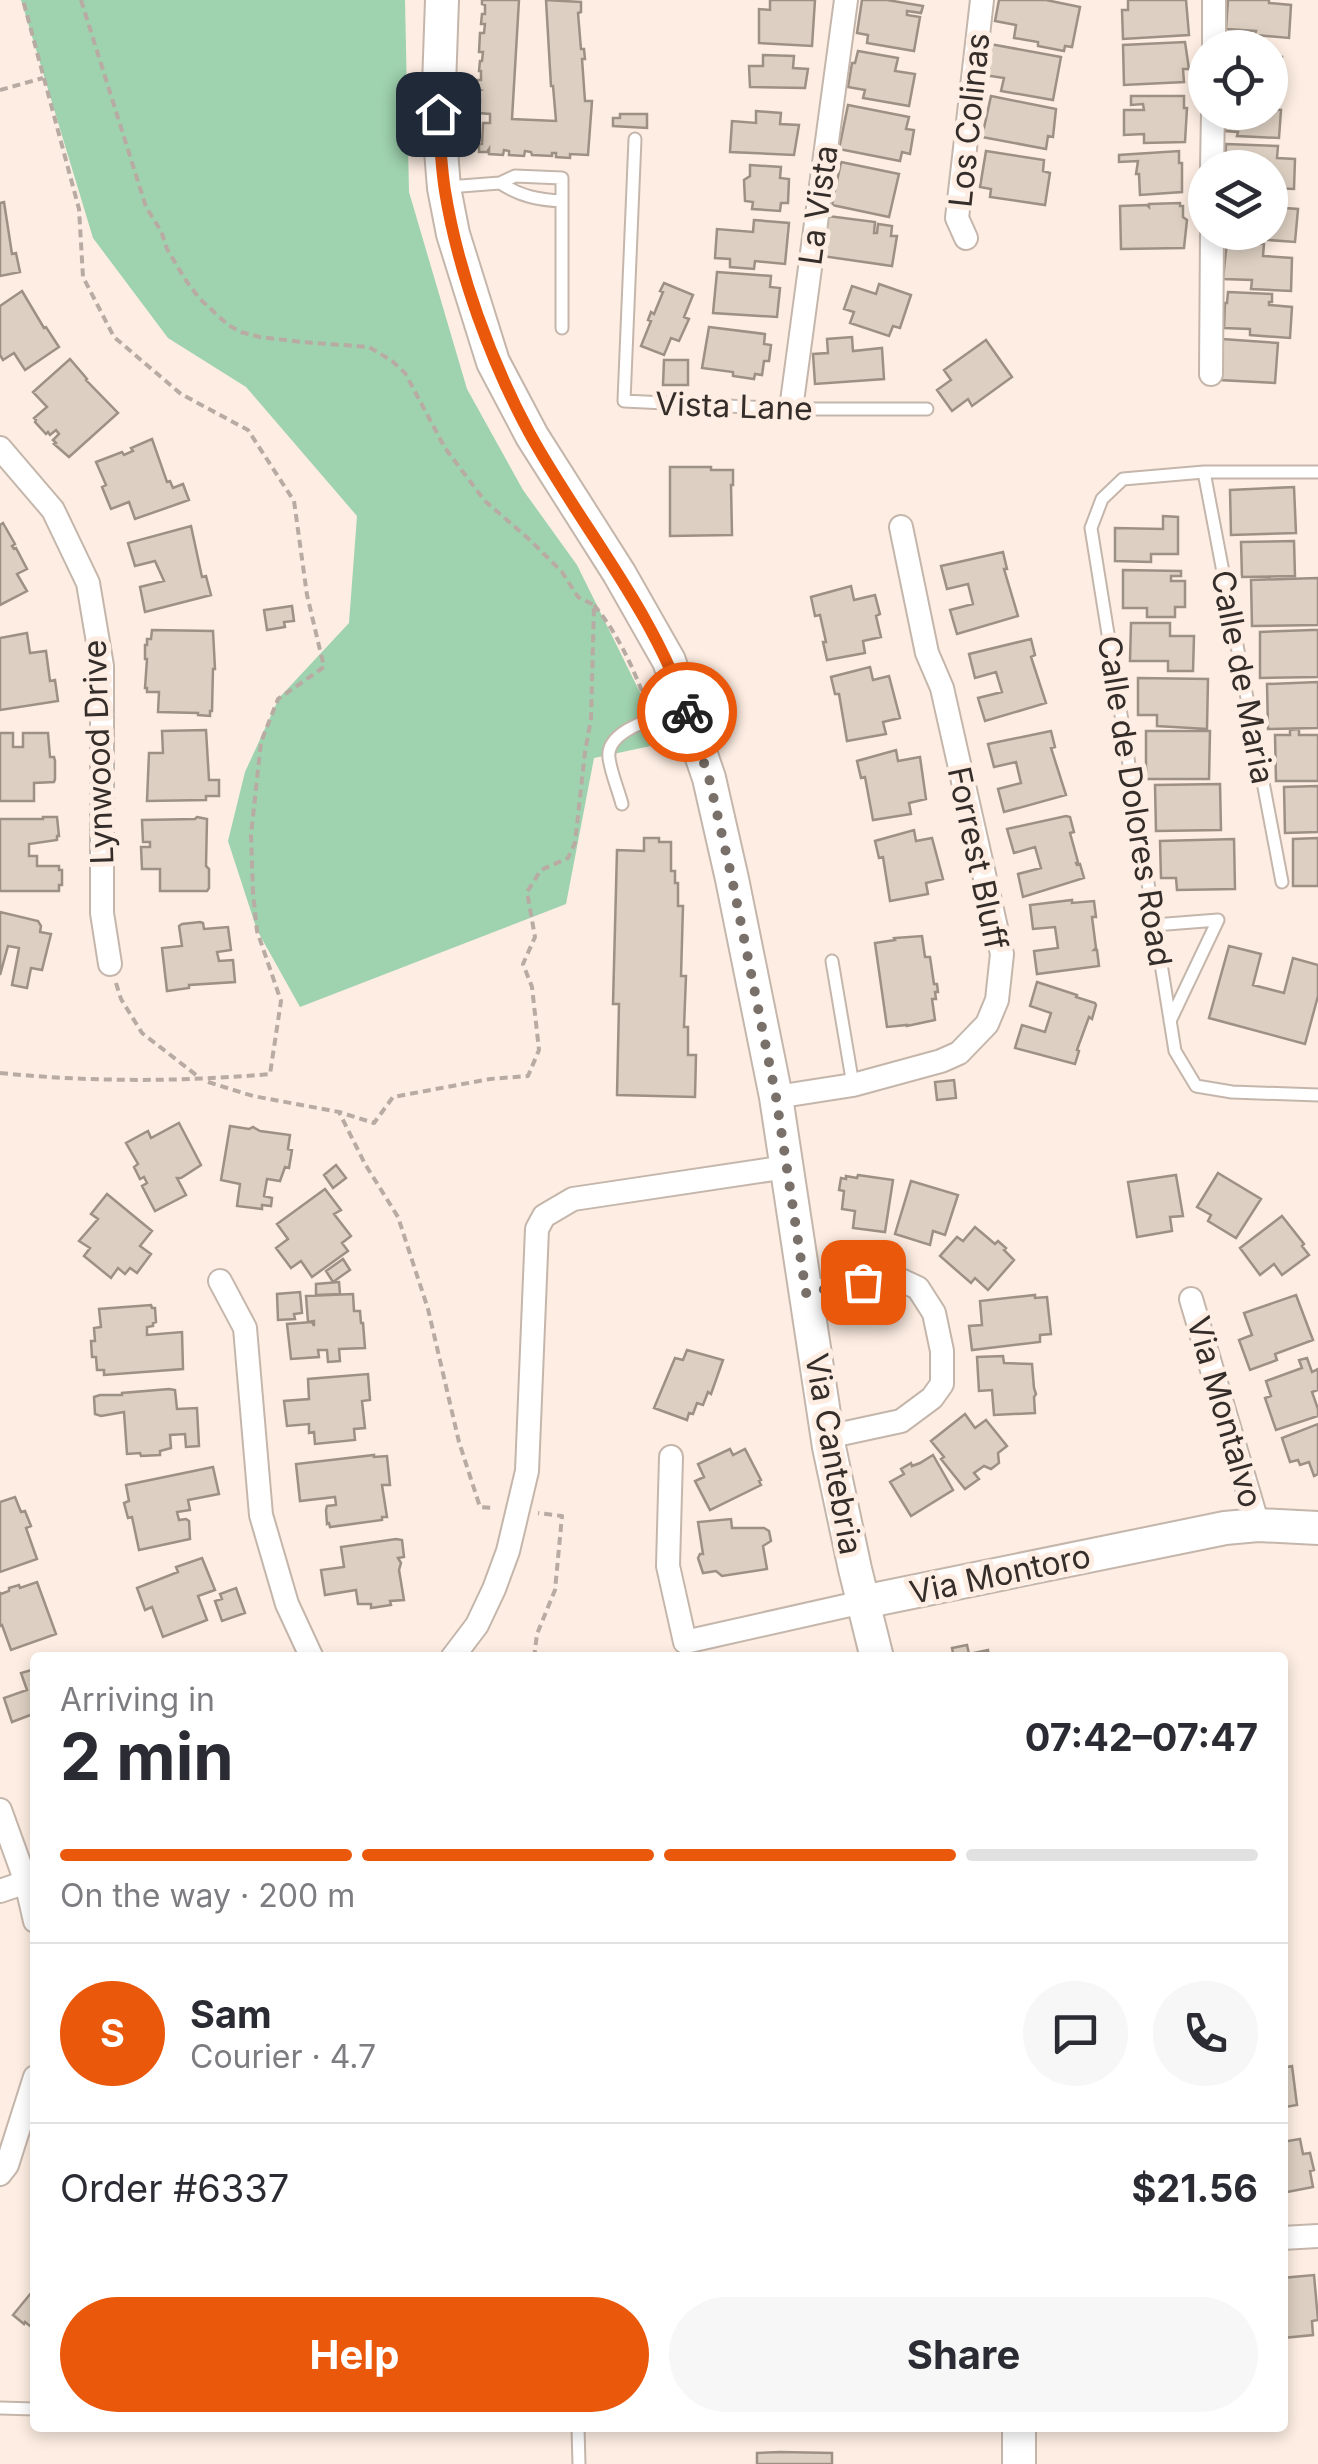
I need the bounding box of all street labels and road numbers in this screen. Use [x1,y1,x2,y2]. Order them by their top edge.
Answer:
street label: Los Colinas [940,31,998,209]
street label: La Vista [790,143,846,267]
street label: Vista Lane [654,384,814,428]
street label: Calle de Maria [1203,567,1283,787]
street label: Calle de Dolores Road [1090,633,1180,969]
street label: Lynwood Drive [75,639,121,865]
street label: Forrest Bluff [940,763,1016,953]
street label: Via Montalvo [1179,1312,1271,1512]
street label: Via Cantebria [797,1350,871,1558]
street label: Via Montoro [906,1536,1094,1612]

